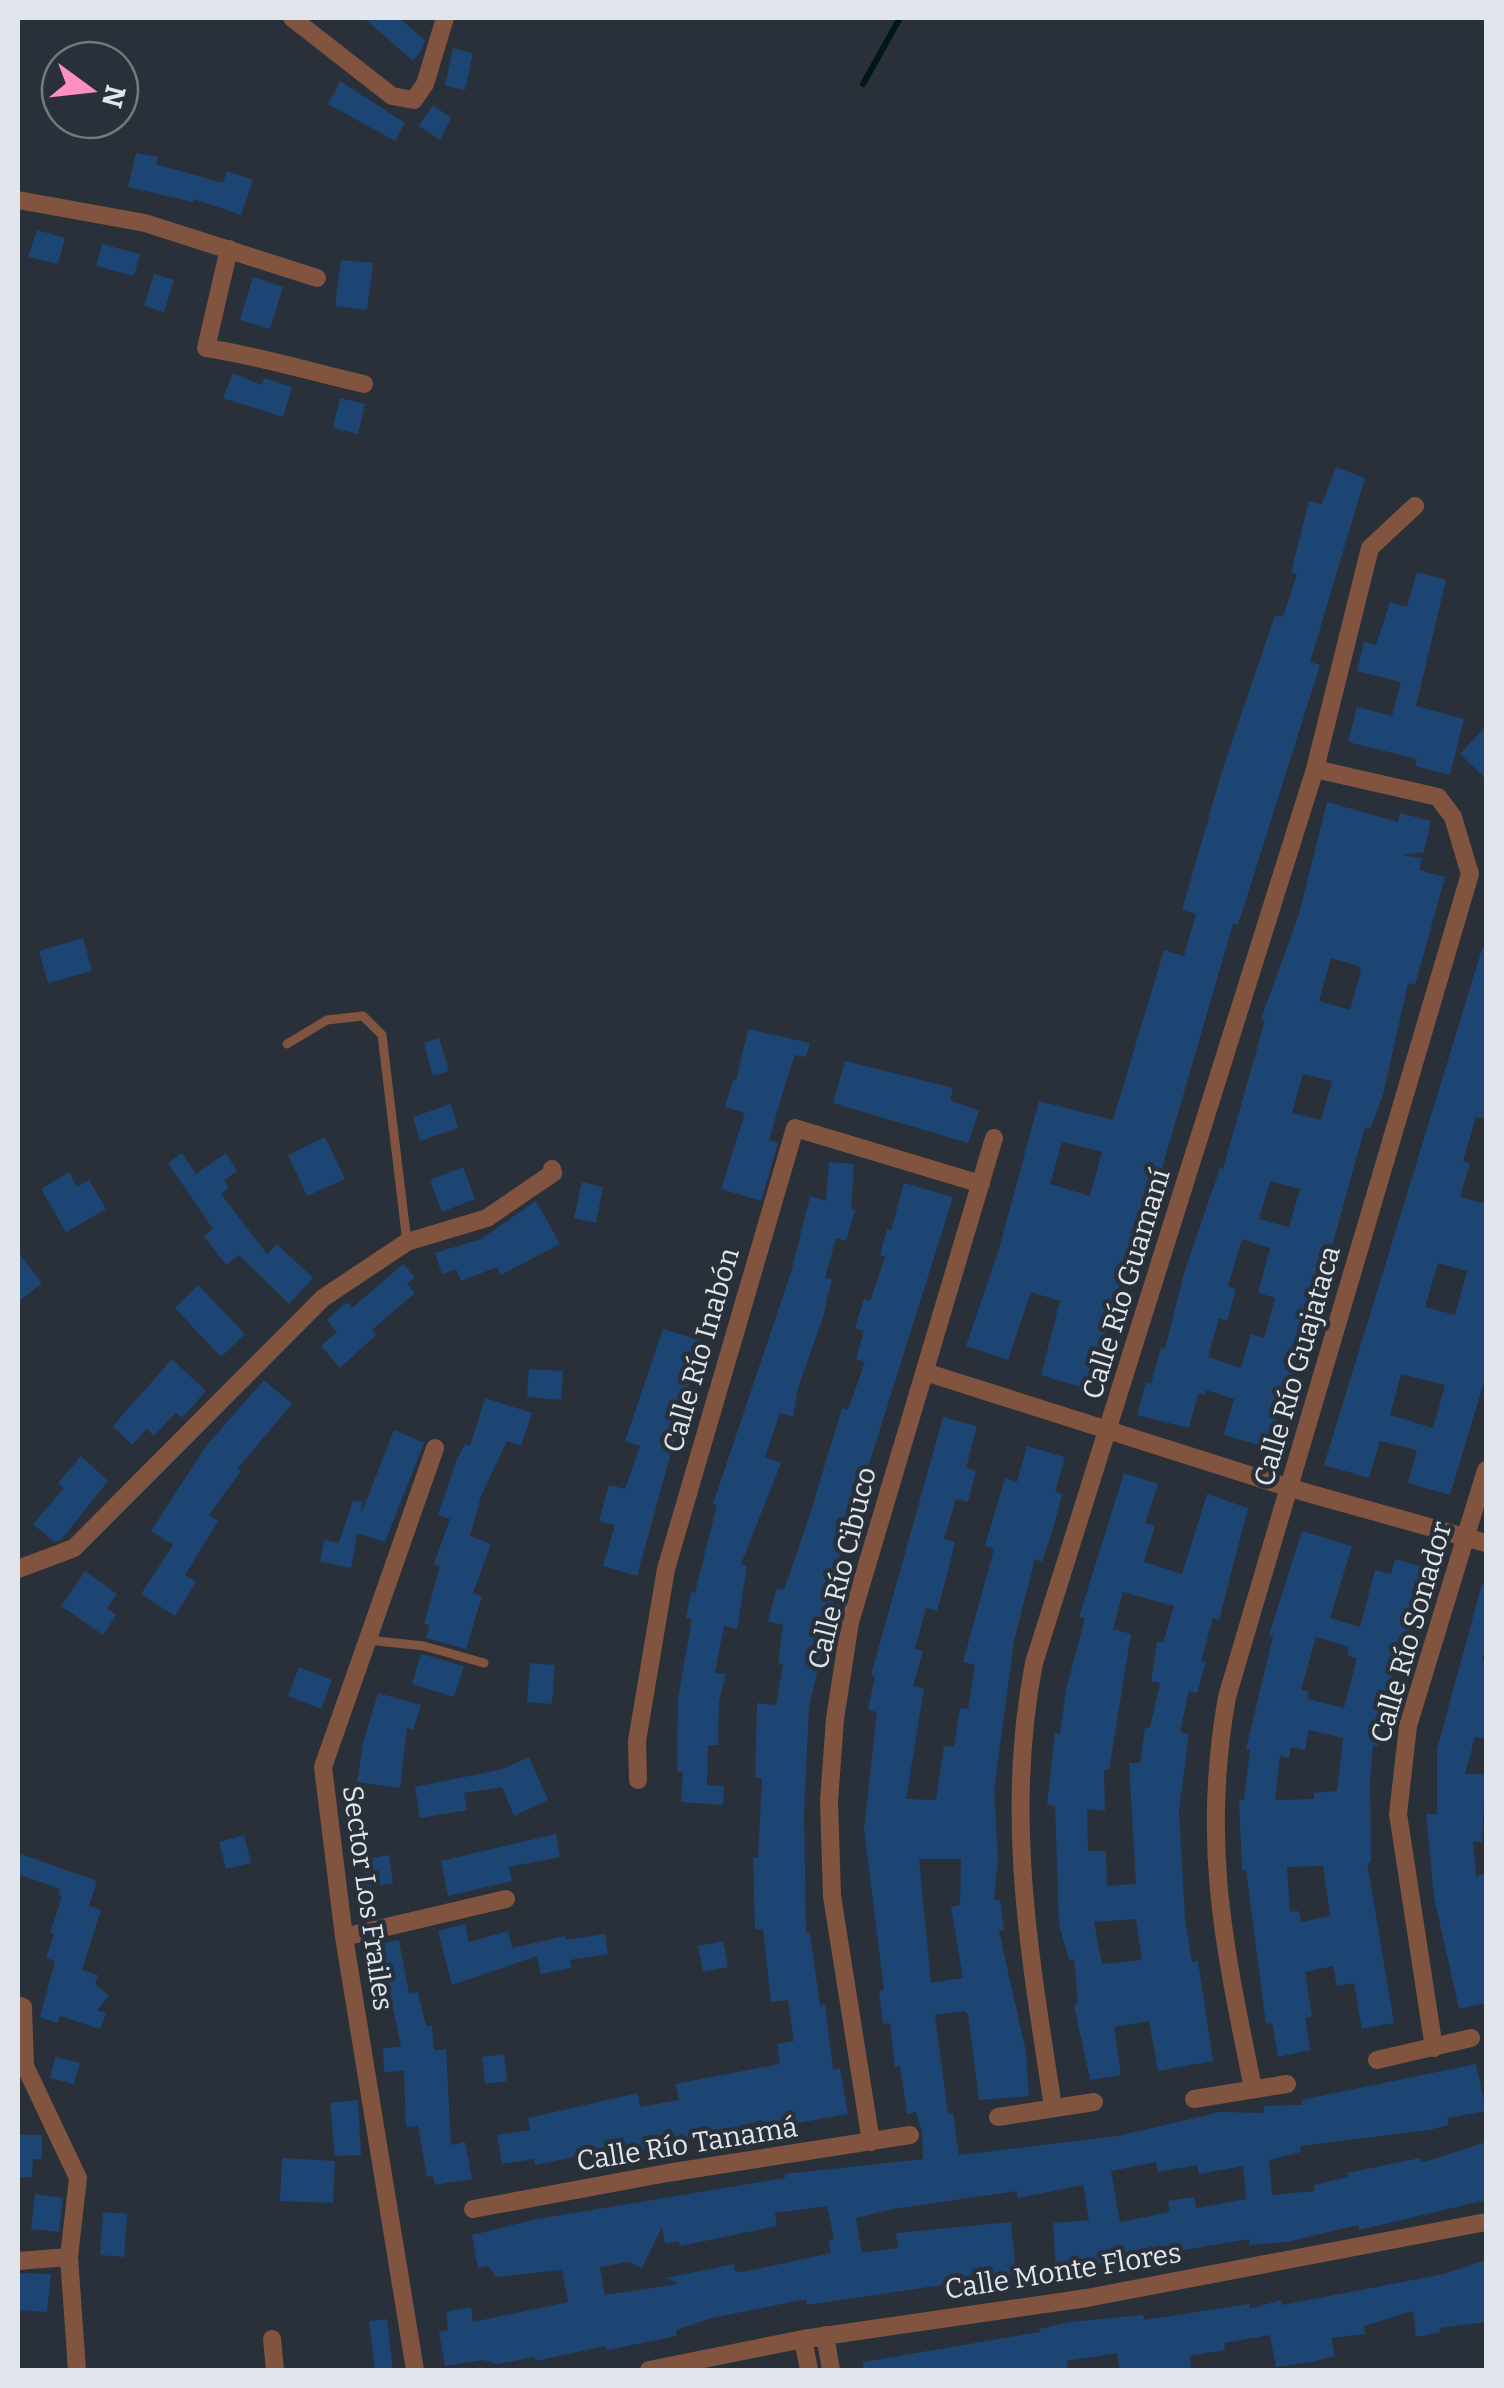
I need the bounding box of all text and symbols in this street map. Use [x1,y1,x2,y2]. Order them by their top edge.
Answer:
north arrow [40,40,140,140]
text: N [95,82,132,111]
street label: Calle Río Guamaní [1075,1164,1177,1403]
street label: Calle Río Guajataca [1247,1242,1347,1490]
street label: Calle Río Inabón [656,1244,746,1456]
street label: Calle Río Cibuco [801,1464,883,1672]
street label: Calle Río Sonador [1364,1518,1458,1746]
street label: Sector Los Frailes [336,1783,400,2013]
street label: Calle Río Tanamá [574,2110,800,2178]
street label: Calle Monte Flores [942,2236,1184,2306]

